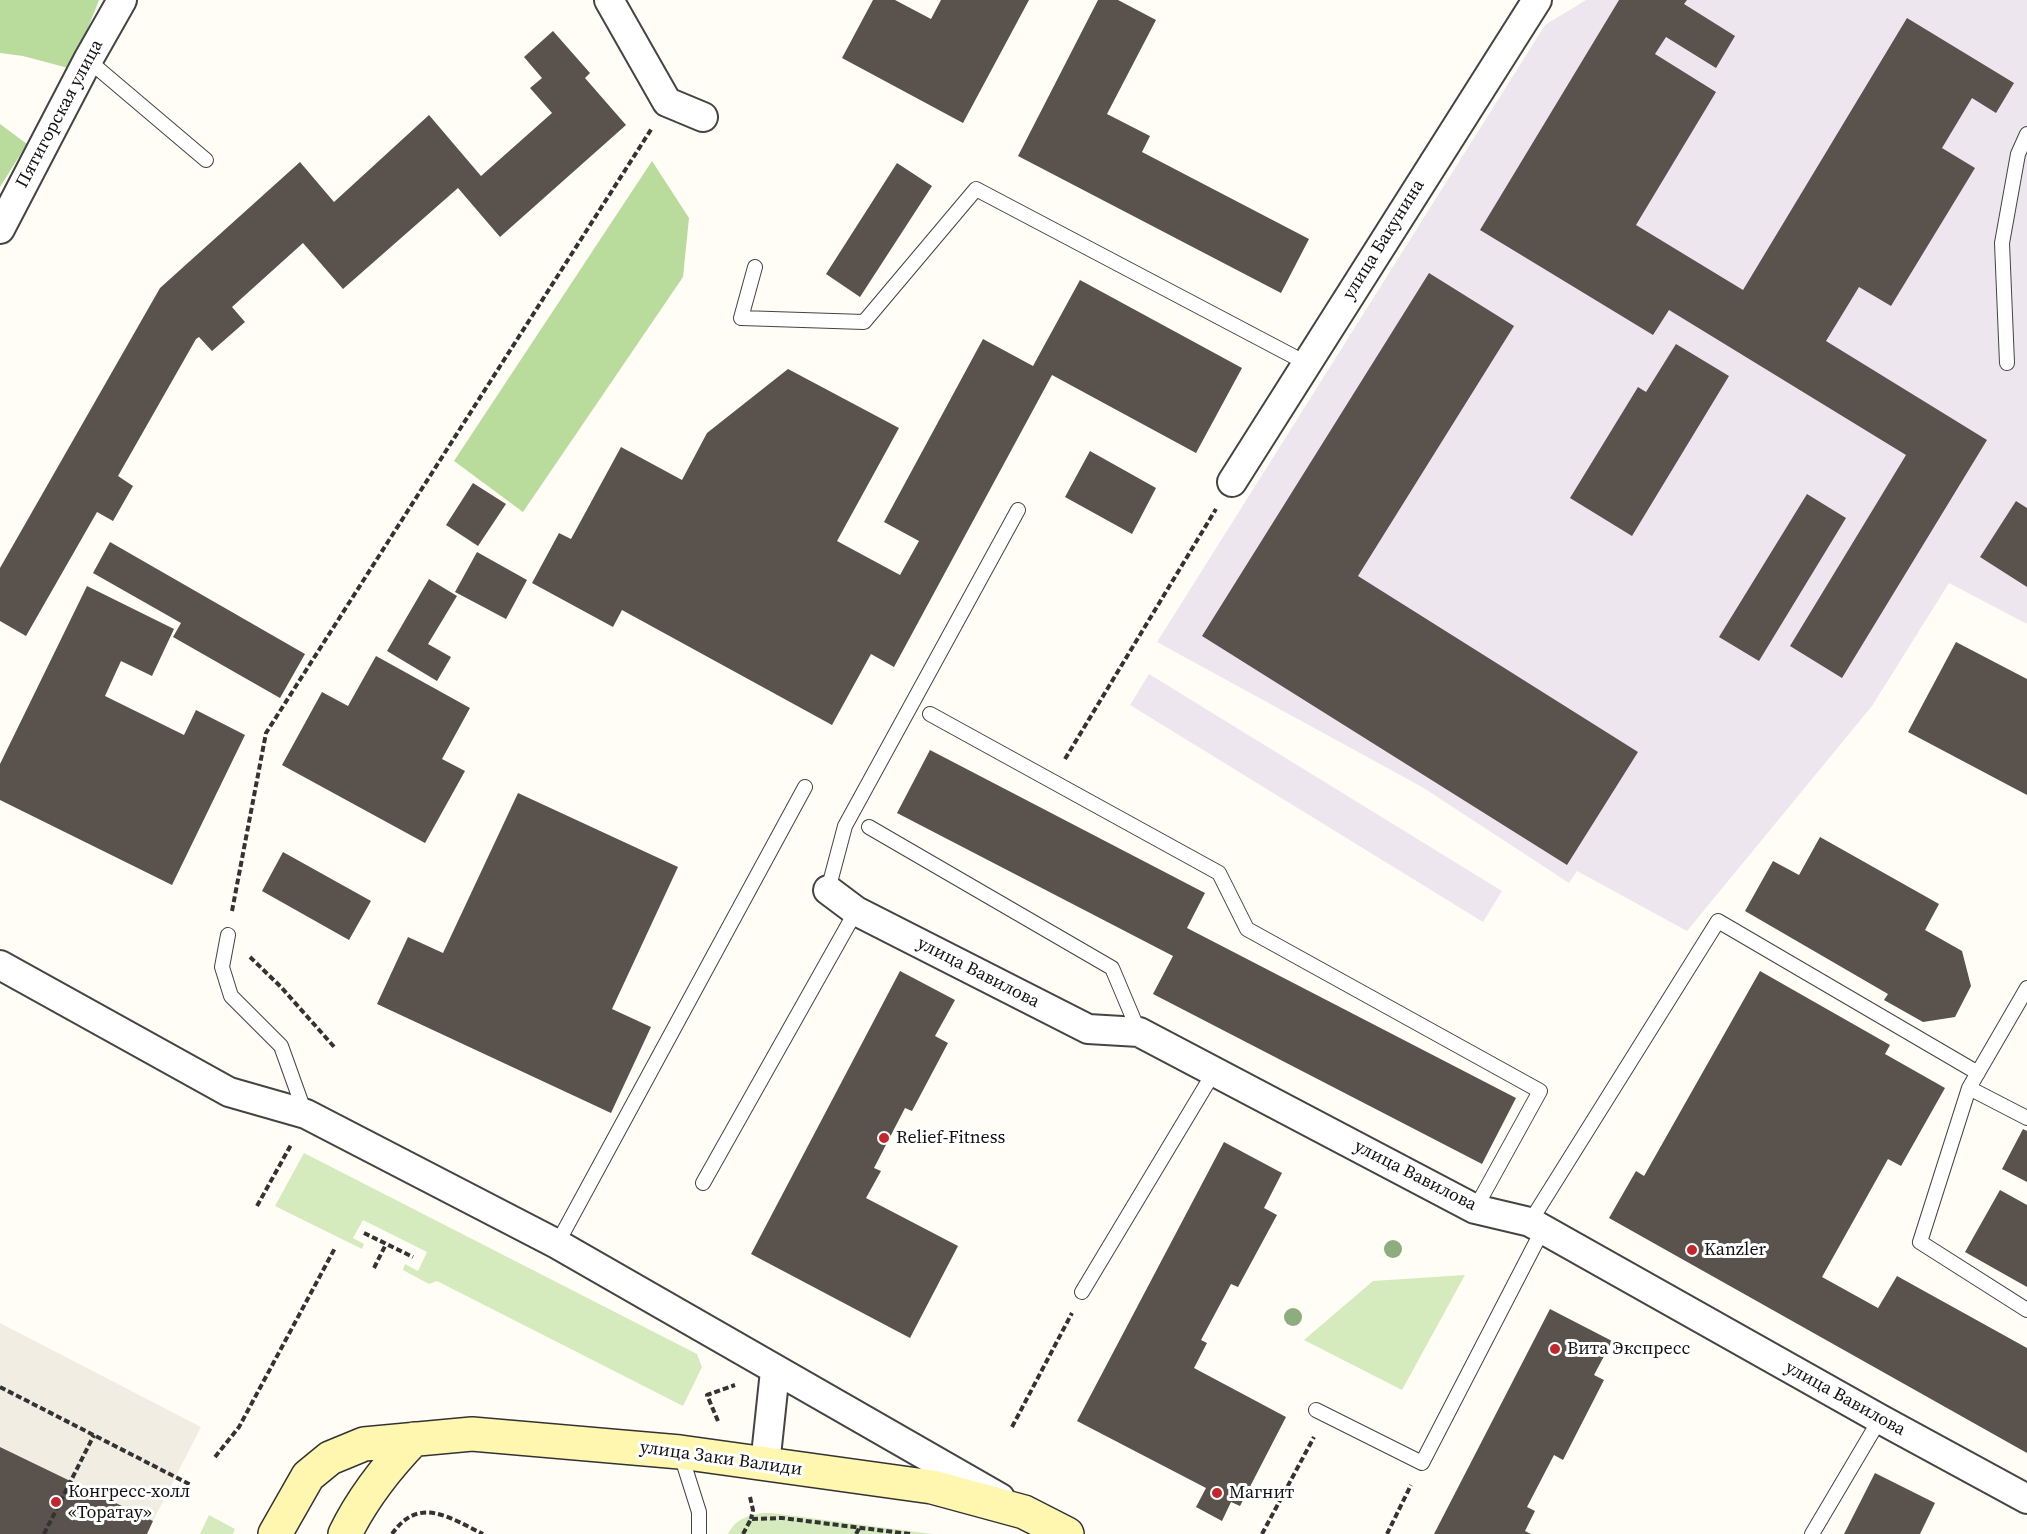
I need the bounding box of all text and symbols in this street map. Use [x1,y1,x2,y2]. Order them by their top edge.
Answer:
street label: Пятигорская улица [12,36,108,192]
street label: улица Бакунина [1338,176,1430,304]
street label: улица Вавилова [913,933,1043,1013]
place label: Relief-Fitness [896,1127,1005,1149]
marker: Relief-Fitness [877,1131,891,1145]
street label: улица Вавилова [1350,1136,1480,1216]
place label: Kanzler [1704,1239,1766,1261]
marker: Kanzler [1685,1243,1699,1257]
place label: Вита Экспресс [1567,1338,1690,1360]
marker: Вита Экспресс [1548,1342,1562,1356]
street label: улица Вавилова [1781,1357,1909,1441]
street label: улица Заки Валиди [638,1437,804,1481]
place label: Конгресс-холл «Торатау» [68,1481,190,1524]
place label: Магнит [1229,1482,1294,1504]
marker: Магнит [1210,1486,1224,1500]
marker: Конгресс-холл «Торатау» [49,1495,63,1509]

